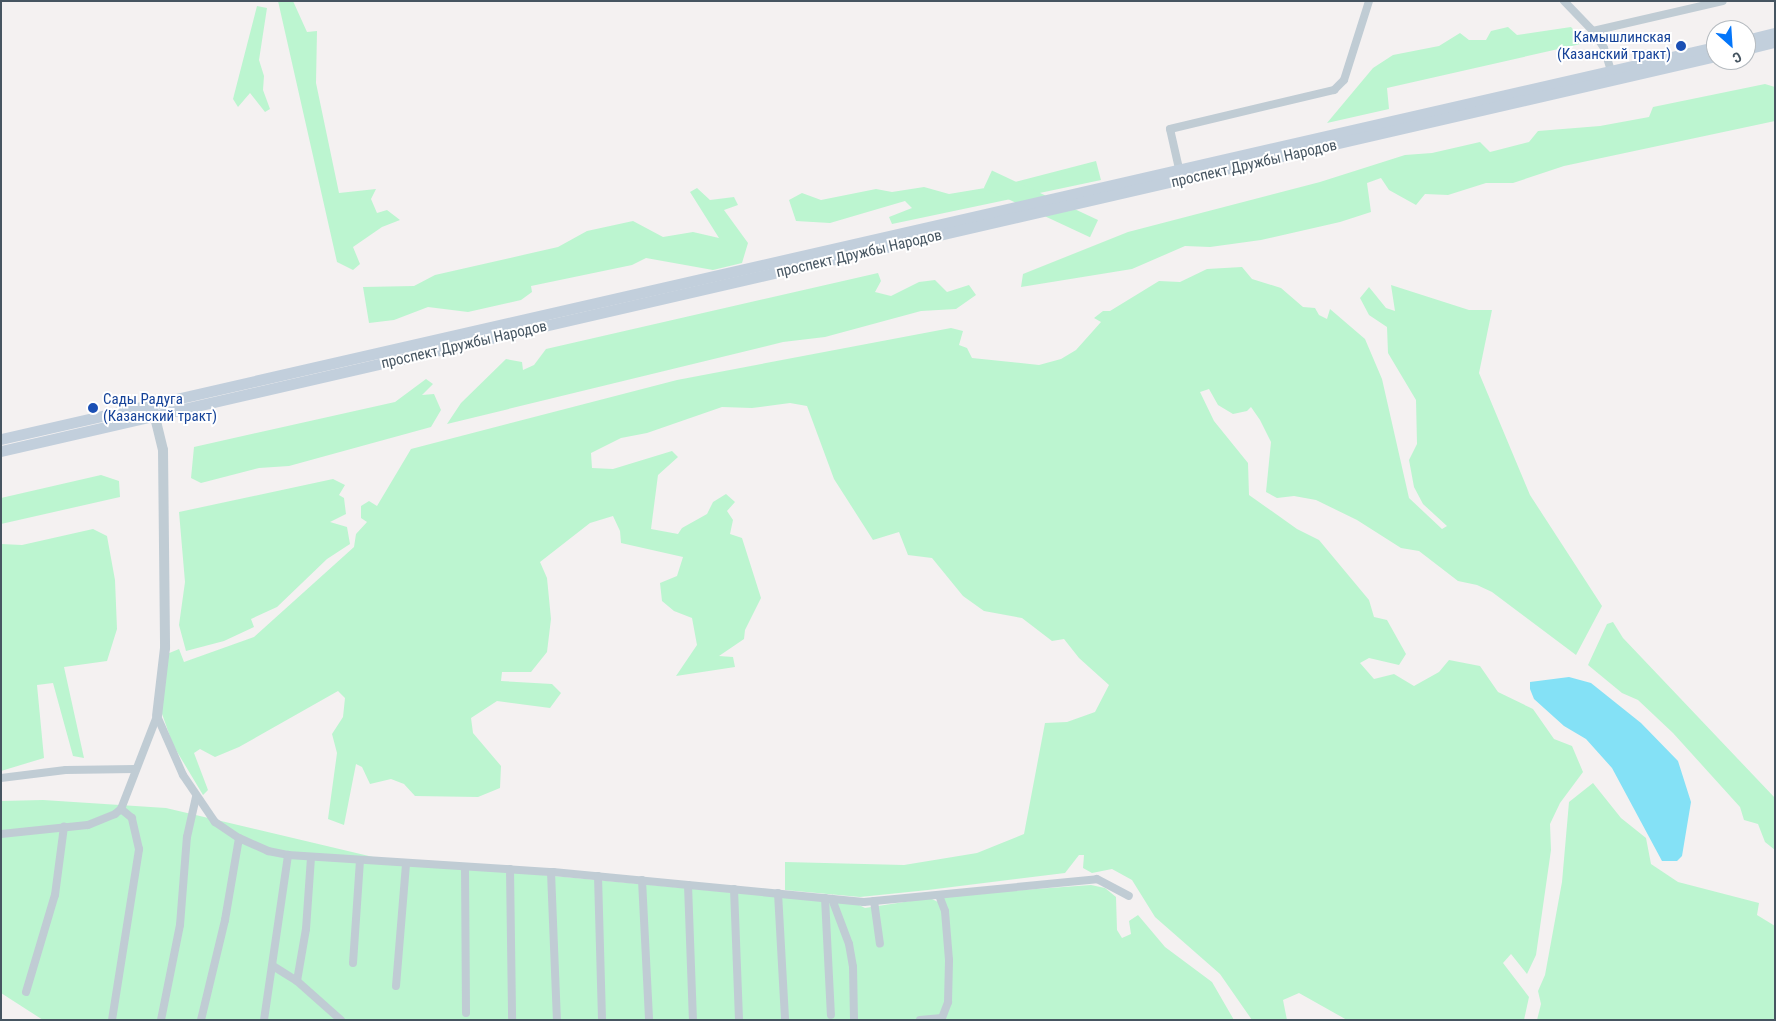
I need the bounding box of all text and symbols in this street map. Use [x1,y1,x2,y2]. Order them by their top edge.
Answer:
north arrow [1706,20,1756,70]
place label: Камышлинская (Казанский тракт) [1557,28,1671,63]
marker: Камышлинская (Казанский тракт) [1675,40,1687,52]
text: С [1730,49,1744,67]
street label: проспект Дружбы Народов [1169,136,1339,192]
street label: проспект Дружбы Народов [774,226,944,282]
street label: проспект Дружбы Народов [379,317,549,373]
place label: Сады Радуга (Казанский тракт) [103,390,217,425]
marker: Сады Радуга (Казанский тракт) [87,402,99,414]

